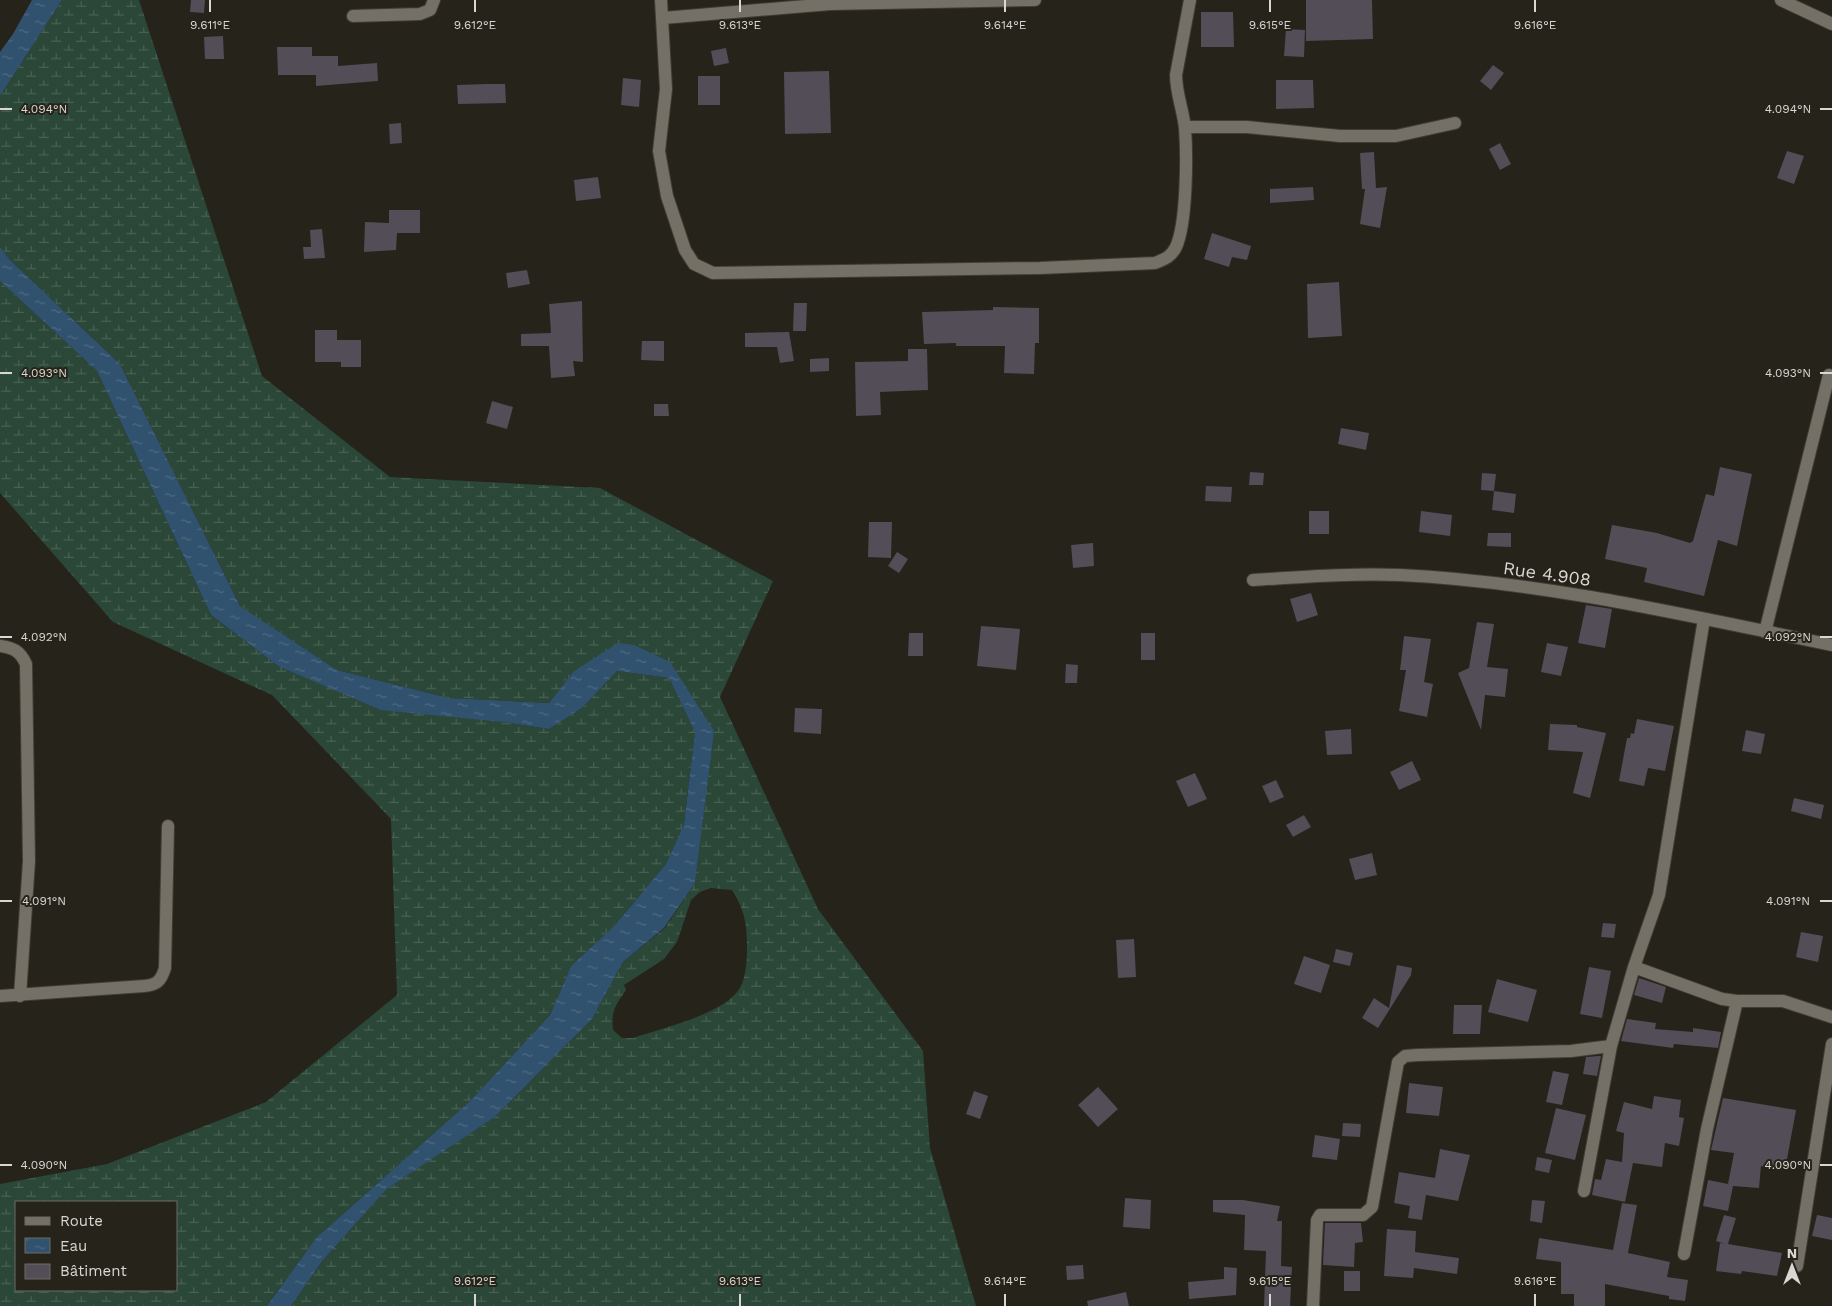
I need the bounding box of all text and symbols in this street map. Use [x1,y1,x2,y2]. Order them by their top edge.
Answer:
text: 9.611°E [190,18,230,32]
text: 9.612°E [454,18,497,32]
text: 9.613°E [719,18,762,32]
text: 9.614°E [984,18,1027,32]
text: 9.615°E [1249,18,1292,32]
text: 9.616°E [1514,18,1557,32]
text: 4.094°N [21,102,67,116]
text: 4.094°N [1765,102,1811,116]
text: 4.093°N [21,366,67,380]
text: 4.093°N [1765,366,1811,380]
street label: Rue 4.908 [1502,557,1592,590]
text: 4.092°N [21,630,67,644]
text: 4.092°N [1765,630,1811,644]
text: 4.091°N [22,894,66,908]
text: 4.091°N [1766,894,1810,908]
text: 4.090°N [21,1158,67,1172]
text: 4.090°N [1765,1158,1811,1172]
legend [15,1201,178,1291]
text: Route [60,1212,103,1230]
text: Eau [60,1237,87,1255]
north arrow [1767,1241,1817,1291]
text: N [1787,1245,1797,1261]
text: Bâtiment [60,1262,127,1280]
text: 9.612°E [454,1274,497,1288]
text: 9.613°E [719,1274,762,1288]
text: 9.614°E [984,1274,1027,1288]
text: 9.615°E [1249,1274,1292,1288]
text: 9.616°E [1514,1274,1557,1288]

